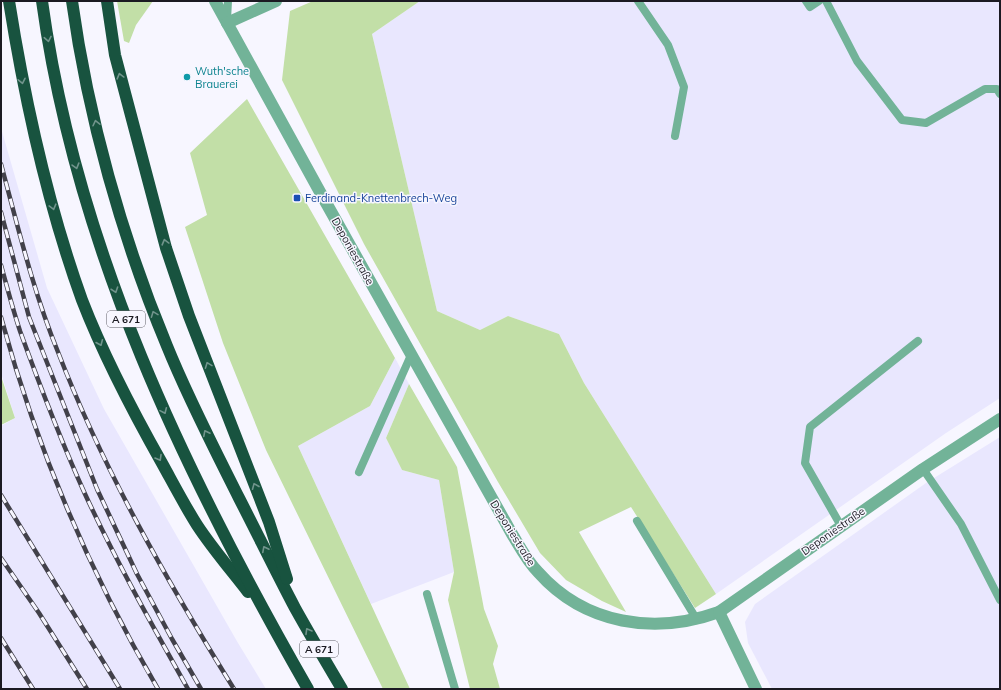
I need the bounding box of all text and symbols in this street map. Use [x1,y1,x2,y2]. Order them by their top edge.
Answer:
one-way arrow [43,36,51,43]
place label: Wuth'sche Brauerei [195,64,249,91]
marker: Wuth'sche Brauerei [182,72,192,82]
one-way arrow [116,73,125,80]
one-way arrow [18,78,26,84]
one-way arrow [92,120,100,126]
one-way arrow [71,163,80,170]
place label: Ferdinand-Knettenbrech-Weg [305,191,457,205]
marker: Ferdinand-Knettenbrech-Weg [292,193,302,203]
one-way arrow [48,204,56,210]
street label: Deponiestraße [329,215,377,287]
one-way arrow [161,239,170,246]
one-way arrow [110,287,118,294]
one-way arrow [151,310,159,317]
road number: A 671 [107,311,145,327]
one-way arrow [96,339,104,346]
one-way arrow [204,361,212,368]
one-way arrow [159,406,167,414]
one-way arrow [204,430,211,437]
one-way arrow [154,454,161,461]
one-way arrow [252,482,260,489]
street label: Deponiestraße [487,498,539,568]
street label: Deponiestraße [798,504,868,558]
one-way arrow [262,546,270,553]
one-way arrow [306,628,313,635]
road number: A 671 [300,641,338,657]

